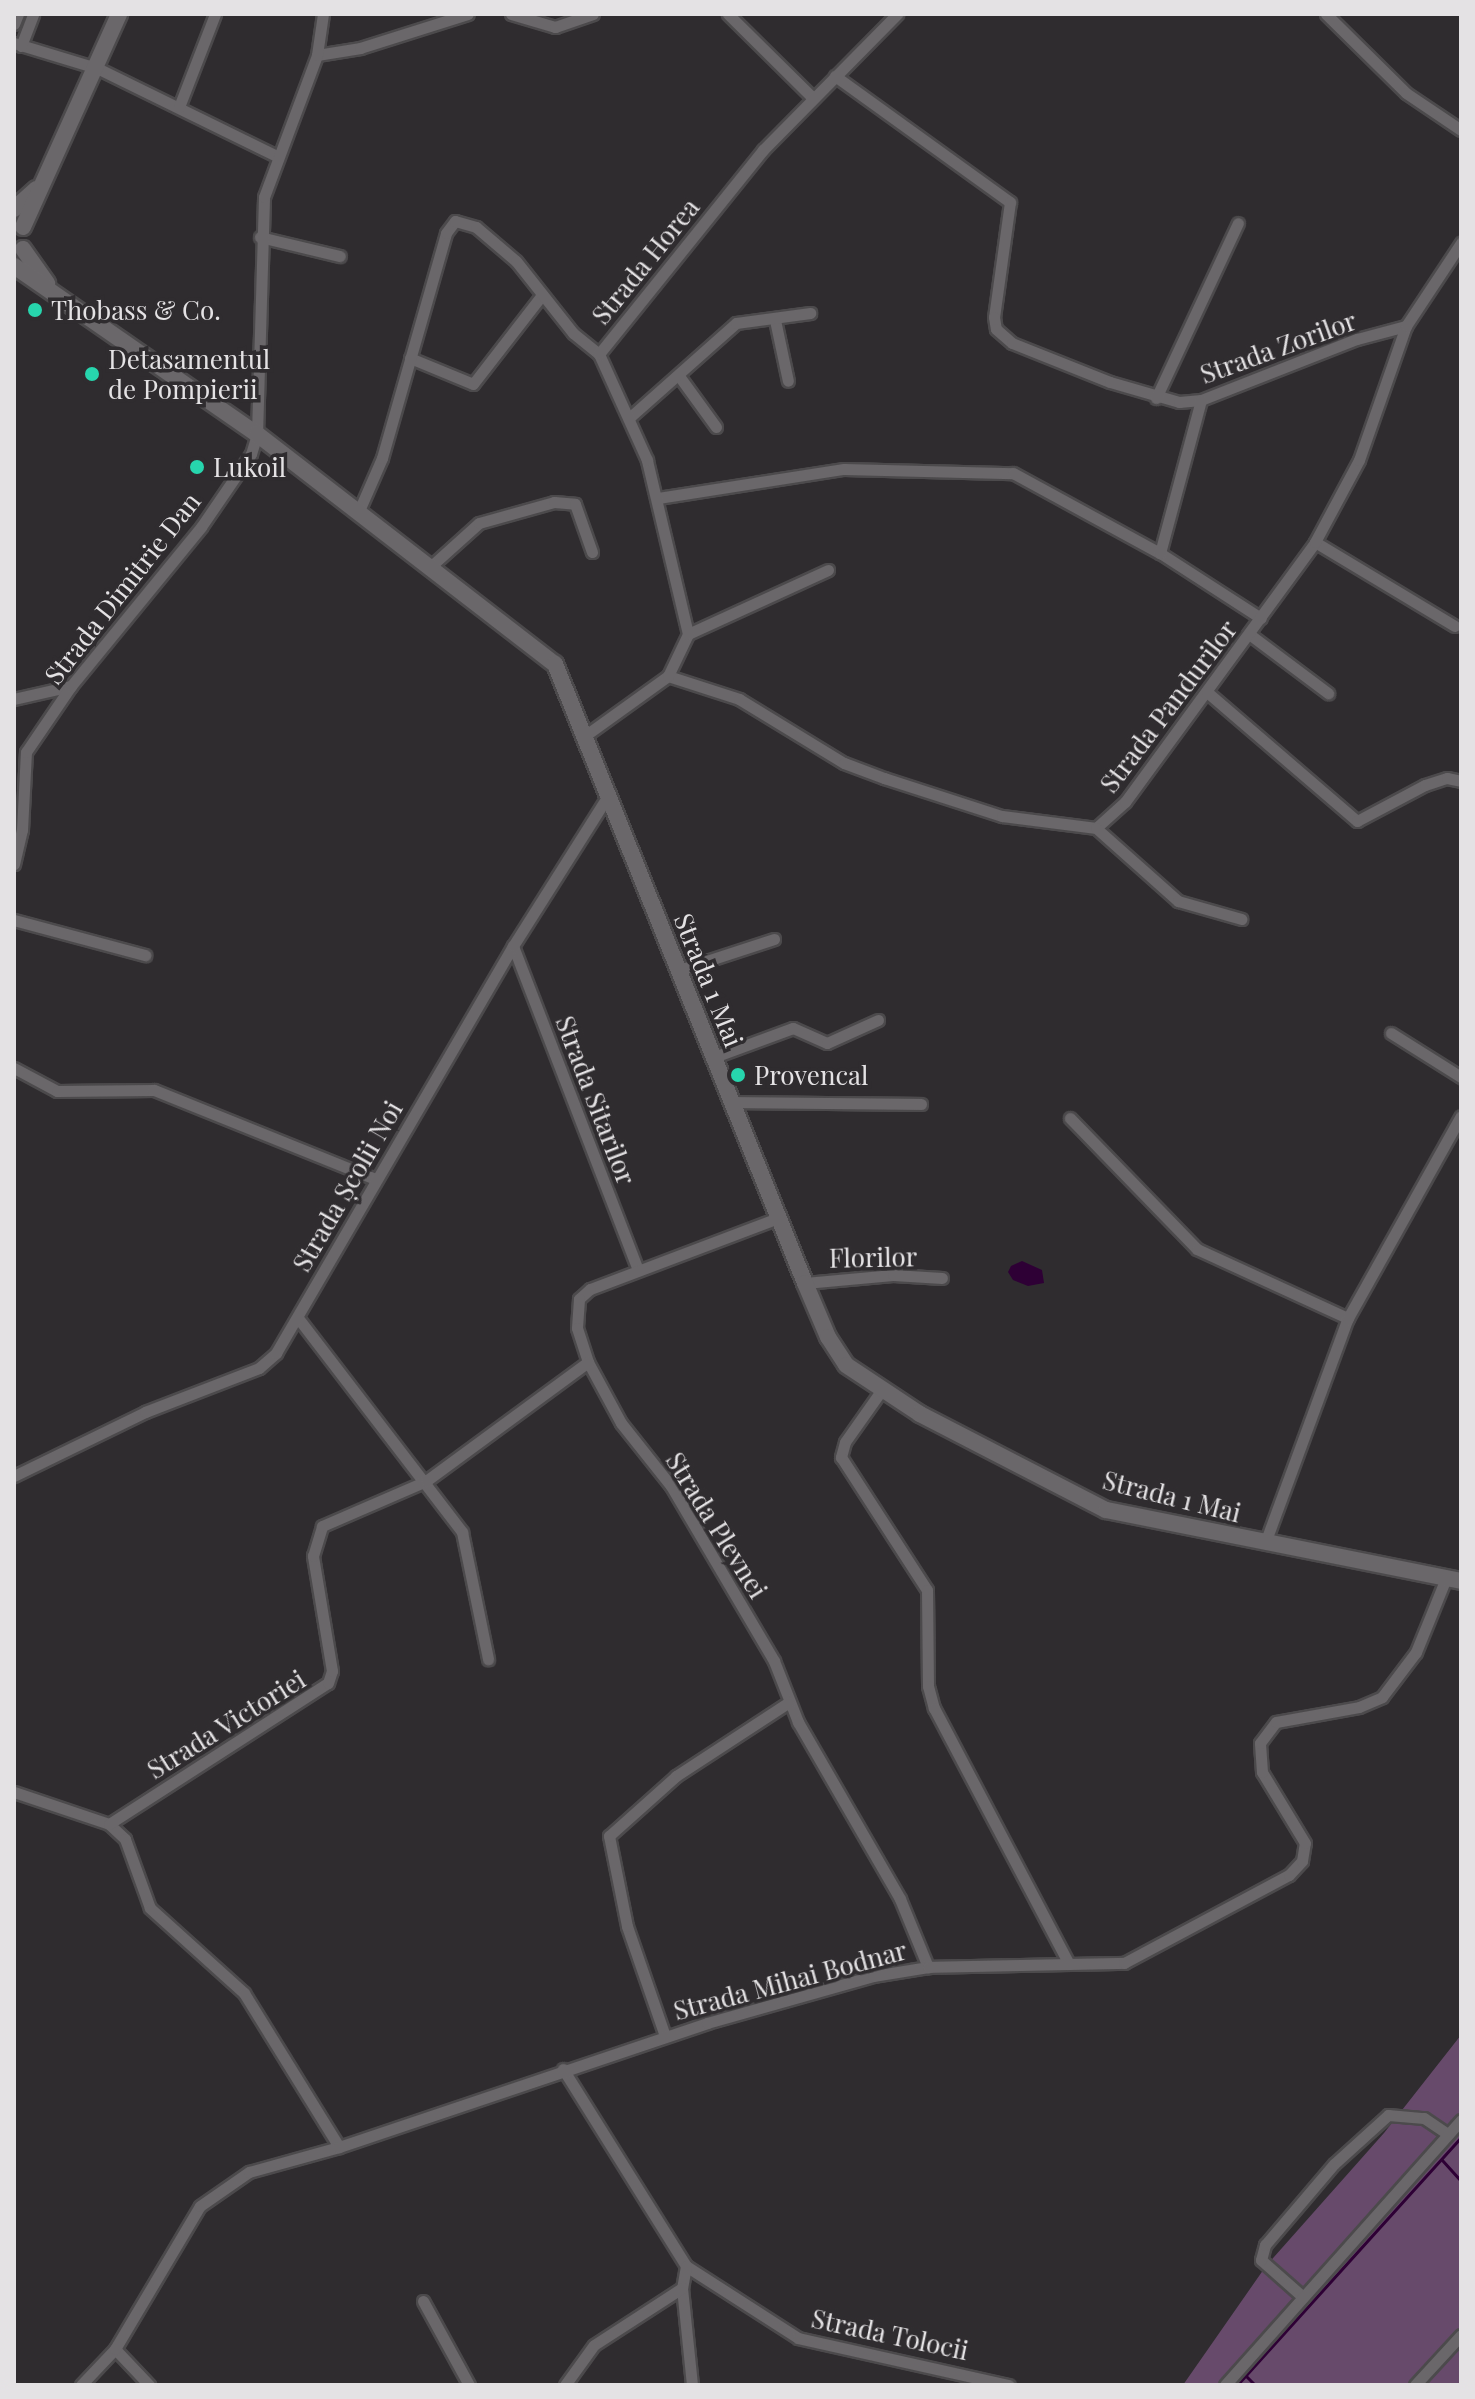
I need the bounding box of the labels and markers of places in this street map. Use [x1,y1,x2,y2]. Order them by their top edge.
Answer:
place label: Thobass & Co. [51,294,221,326]
marker: Thobass & Co. [26,301,44,319]
place label: Detasamentul de Pompierii [108,343,270,404]
marker: Detasamentul de Pompierii [83,365,101,383]
place label: Lukoil [213,451,286,483]
marker: Lukoil [188,458,206,476]
place label: Provencal [754,1059,869,1091]
marker: Provencal [729,1066,747,1084]

